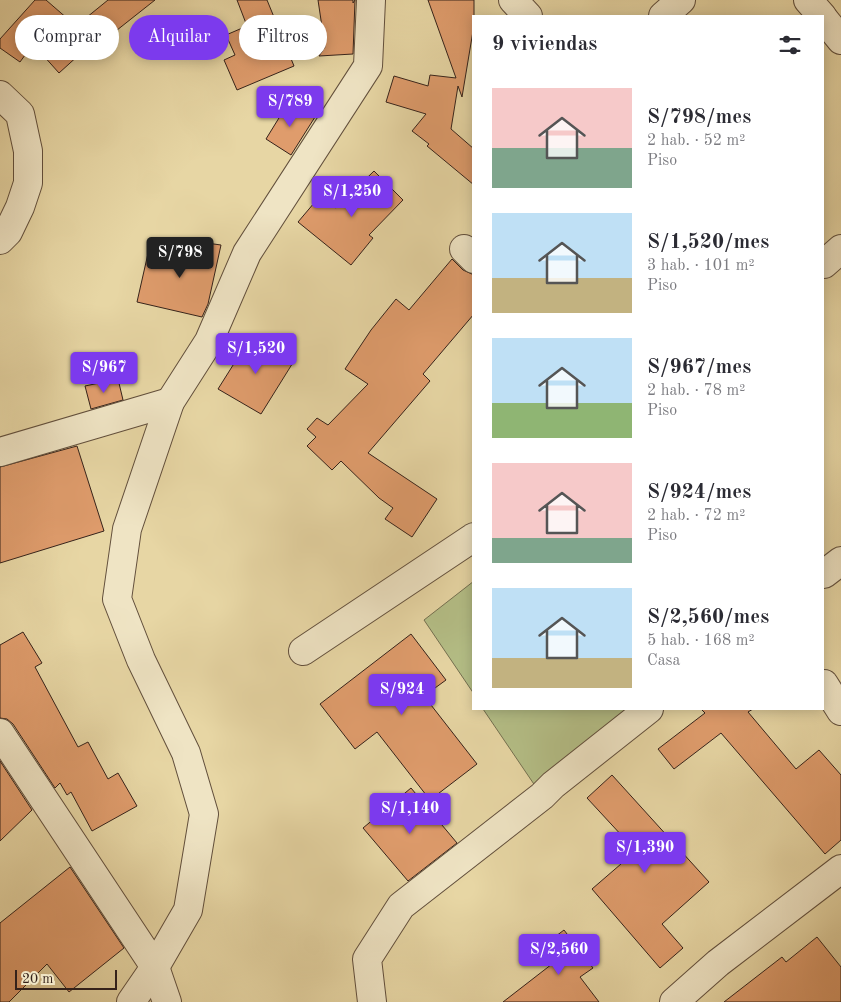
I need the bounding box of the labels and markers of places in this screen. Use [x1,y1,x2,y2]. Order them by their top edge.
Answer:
pin: S/789 [255,86,325,128]
pin: S/1,250 [306,176,398,218]
pin: S/798 [145,236,215,279]
pin: S/1,520 [210,332,302,375]
pin: S/967 [69,352,139,394]
pin: S/924 [367,674,437,716]
pin: S/1,140 [364,792,456,835]
pin: S/1,390 [599,832,691,874]
pin: S/2,560 [513,934,605,976]

